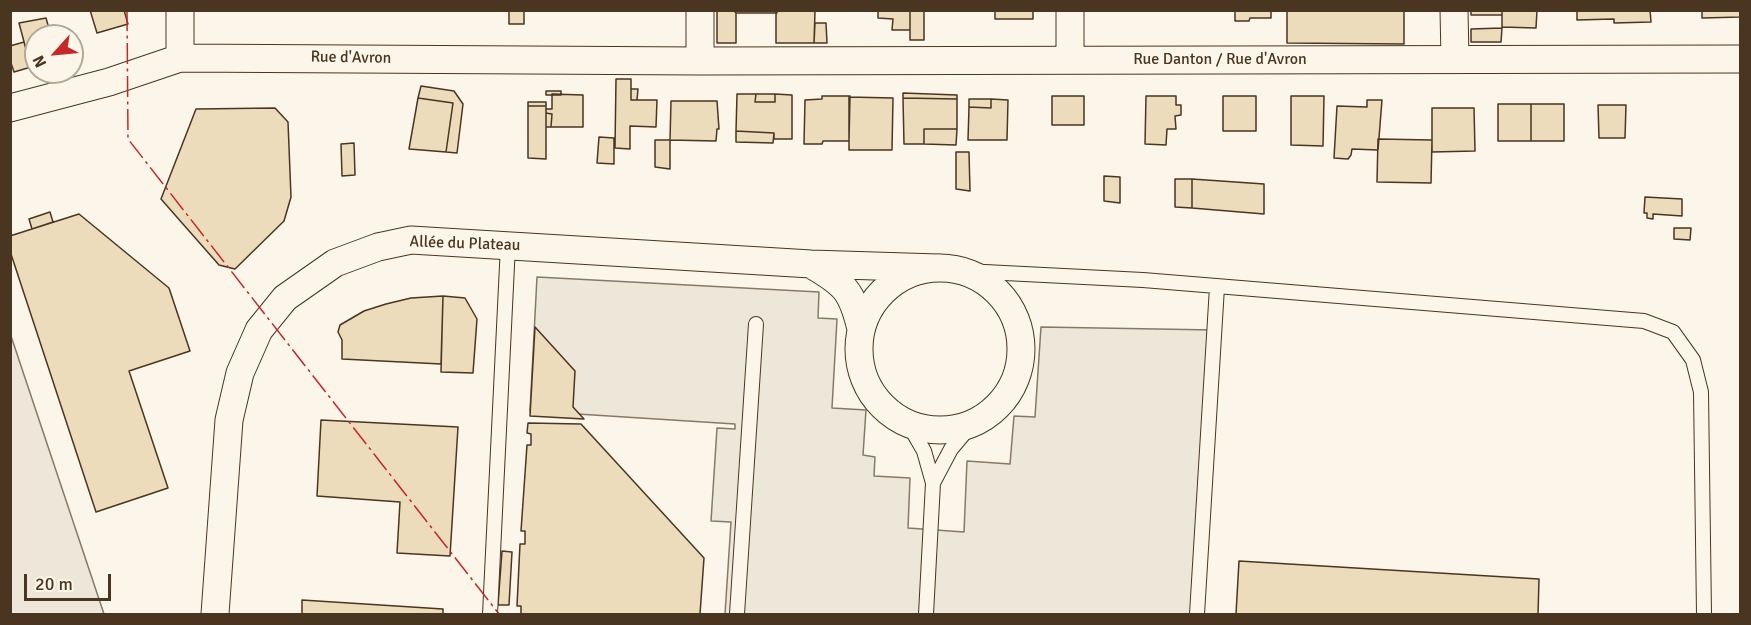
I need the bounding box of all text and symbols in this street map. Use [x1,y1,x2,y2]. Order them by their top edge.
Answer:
north arrow [24,24,84,84]
street label: Rue d'Avron [310,48,392,68]
street label: Rue Danton / Rue d'Avron [1133,50,1307,70]
text: N [28,52,51,71]
street label: Allée du Plateau [409,232,521,256]
scale bar [27,562,114,600]
text: 20 m [35,573,73,595]

